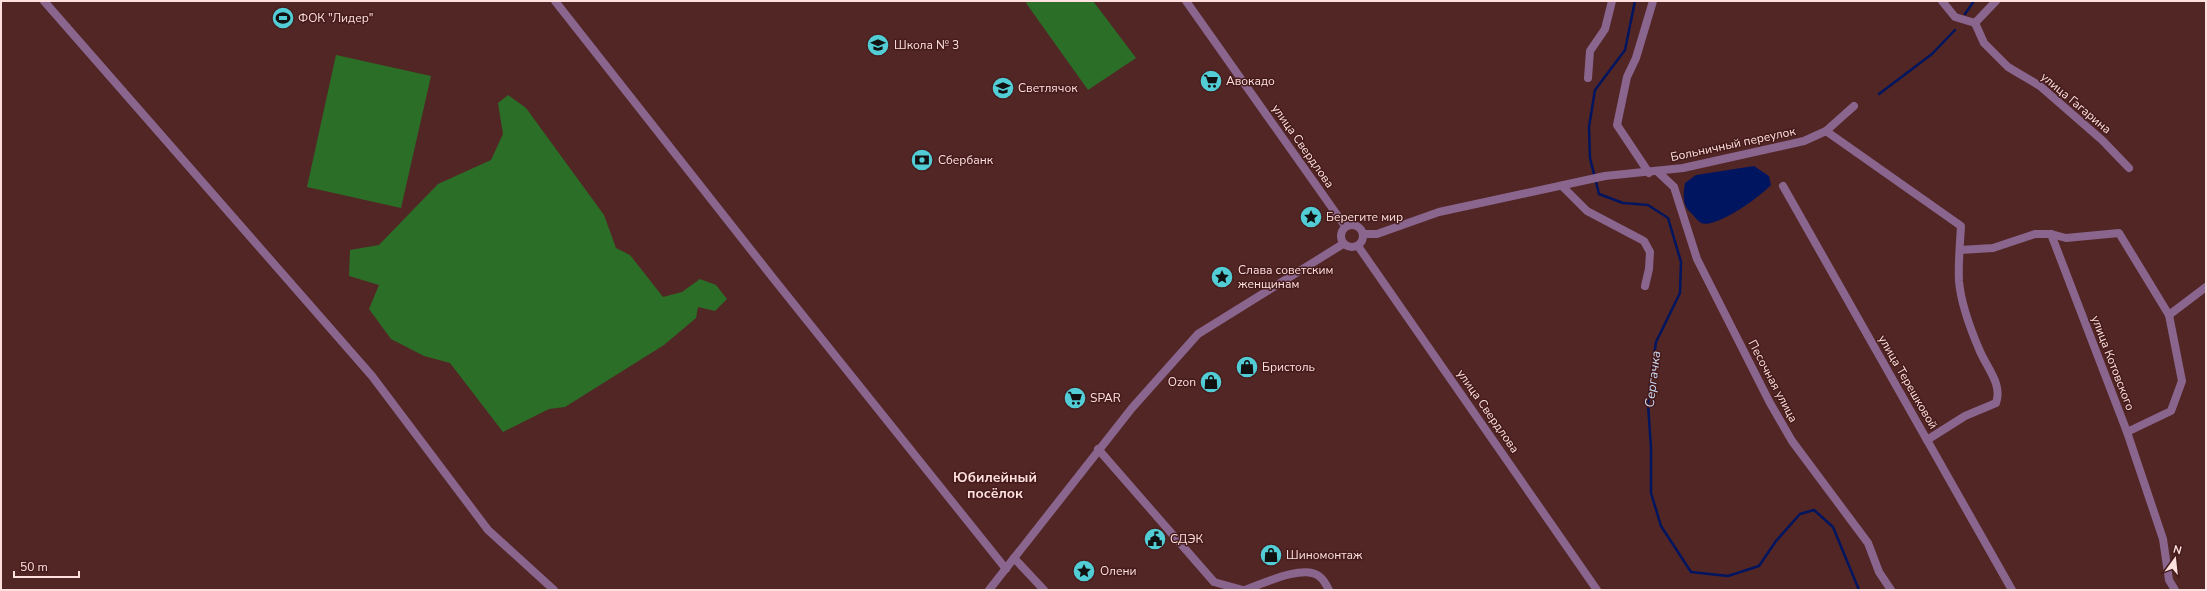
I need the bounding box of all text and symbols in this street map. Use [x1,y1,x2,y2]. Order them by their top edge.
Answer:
sports icon: ФОК "Лидер" [270,5,296,31]
place label: ФОК "Лидер" [298,10,374,26]
school or university icon: Школа № 3 [865,32,891,58]
place label: Школа № 3 [894,37,959,53]
supermarket icon: Авокадо [1198,68,1224,94]
street label: улица Гагарина [2037,69,2115,137]
place label: Авокадо [1226,73,1275,89]
school or university icon: Светлячок [990,75,1016,101]
place label: Светлячок [1018,80,1078,96]
street label: улица Свердлова [1268,101,1338,191]
street label: Больничный переулок [1669,123,1798,165]
bank icon: Сбербанк [909,147,935,173]
place label: Сбербанк [938,152,994,168]
place icon: Берегите мир [1298,204,1324,230]
place label: Берегите мир [1326,209,1403,225]
place label: Слава советским женщинам [1238,262,1333,292]
place icon: Слава советским женщинам [1209,264,1235,290]
street label: улица Котовского [2088,313,2139,413]
street label: улица Терешковой [1875,332,1941,432]
street label: Песочная улица [1745,337,1801,425]
water label: Сергачка [1641,350,1665,409]
shop icon: Бристоль [1234,354,1260,380]
place label: Бристоль [1262,359,1315,375]
street label: улица Свердлова [1453,366,1523,456]
shop icon: Ozon [1198,369,1224,395]
place label: Ozon [1168,374,1196,390]
supermarket icon: SPAR [1062,385,1088,411]
place label: SPAR [1090,390,1121,406]
district label: Юбилейный посёлок [953,468,1037,503]
public building icon: СДЭК [1142,526,1168,552]
place label: СДЭК [1170,531,1203,547]
north arrow [2155,539,2195,579]
shop icon: Шиномонтаж [1258,542,1284,568]
text: N [2172,542,2183,558]
place label: Шиномонтаж [1286,547,1363,563]
scale bar [14,553,79,579]
place icon: Олени [1071,558,1097,584]
text: 50 m [20,559,48,575]
place label: Олени [1100,563,1137,579]

